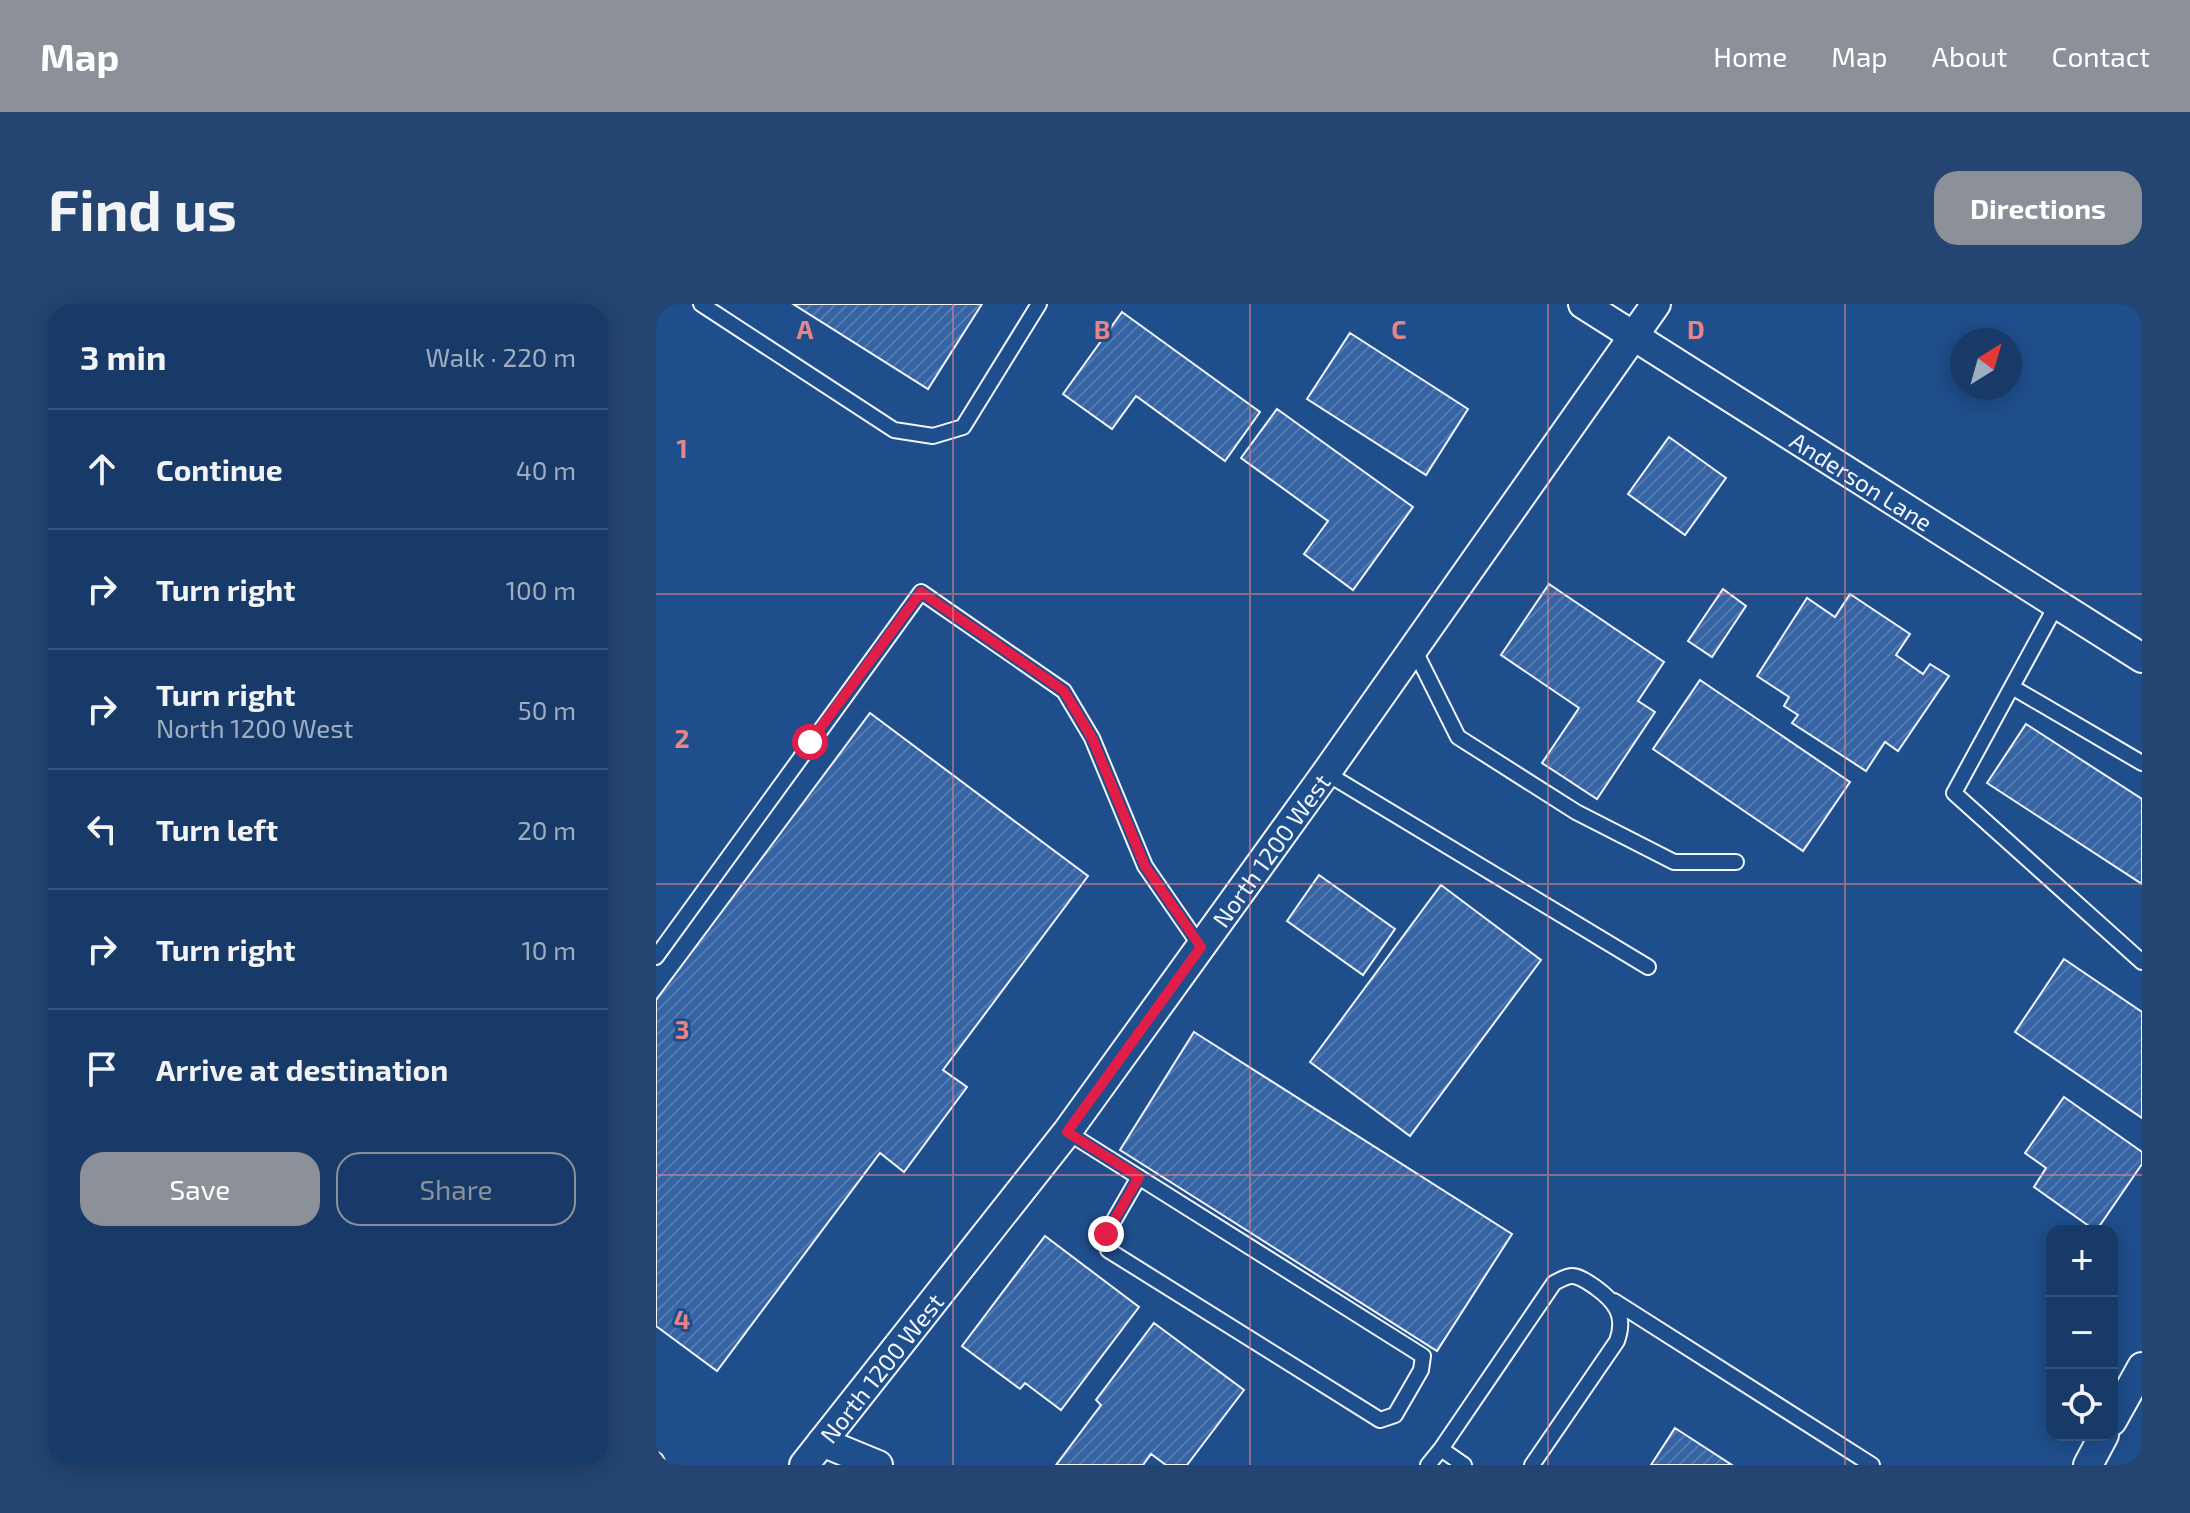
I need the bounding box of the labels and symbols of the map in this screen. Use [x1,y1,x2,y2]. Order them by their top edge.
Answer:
text: A [797,313,814,344]
text: B [1094,313,1110,344]
text: C [1391,313,1407,344]
text: D [1687,313,1705,344]
north arrow [1950,328,2022,400]
street label: Anderson Lane [1785,425,1938,536]
text: 1 [676,432,688,463]
text: 2 [674,722,690,753]
route start [792,724,828,760]
street label: North 1200 West [1205,768,1336,932]
text: 3 [675,1013,689,1044]
route end [1088,1216,1124,1252]
street label: North 1200 West [813,1287,949,1448]
text: 4 [674,1303,690,1334]

